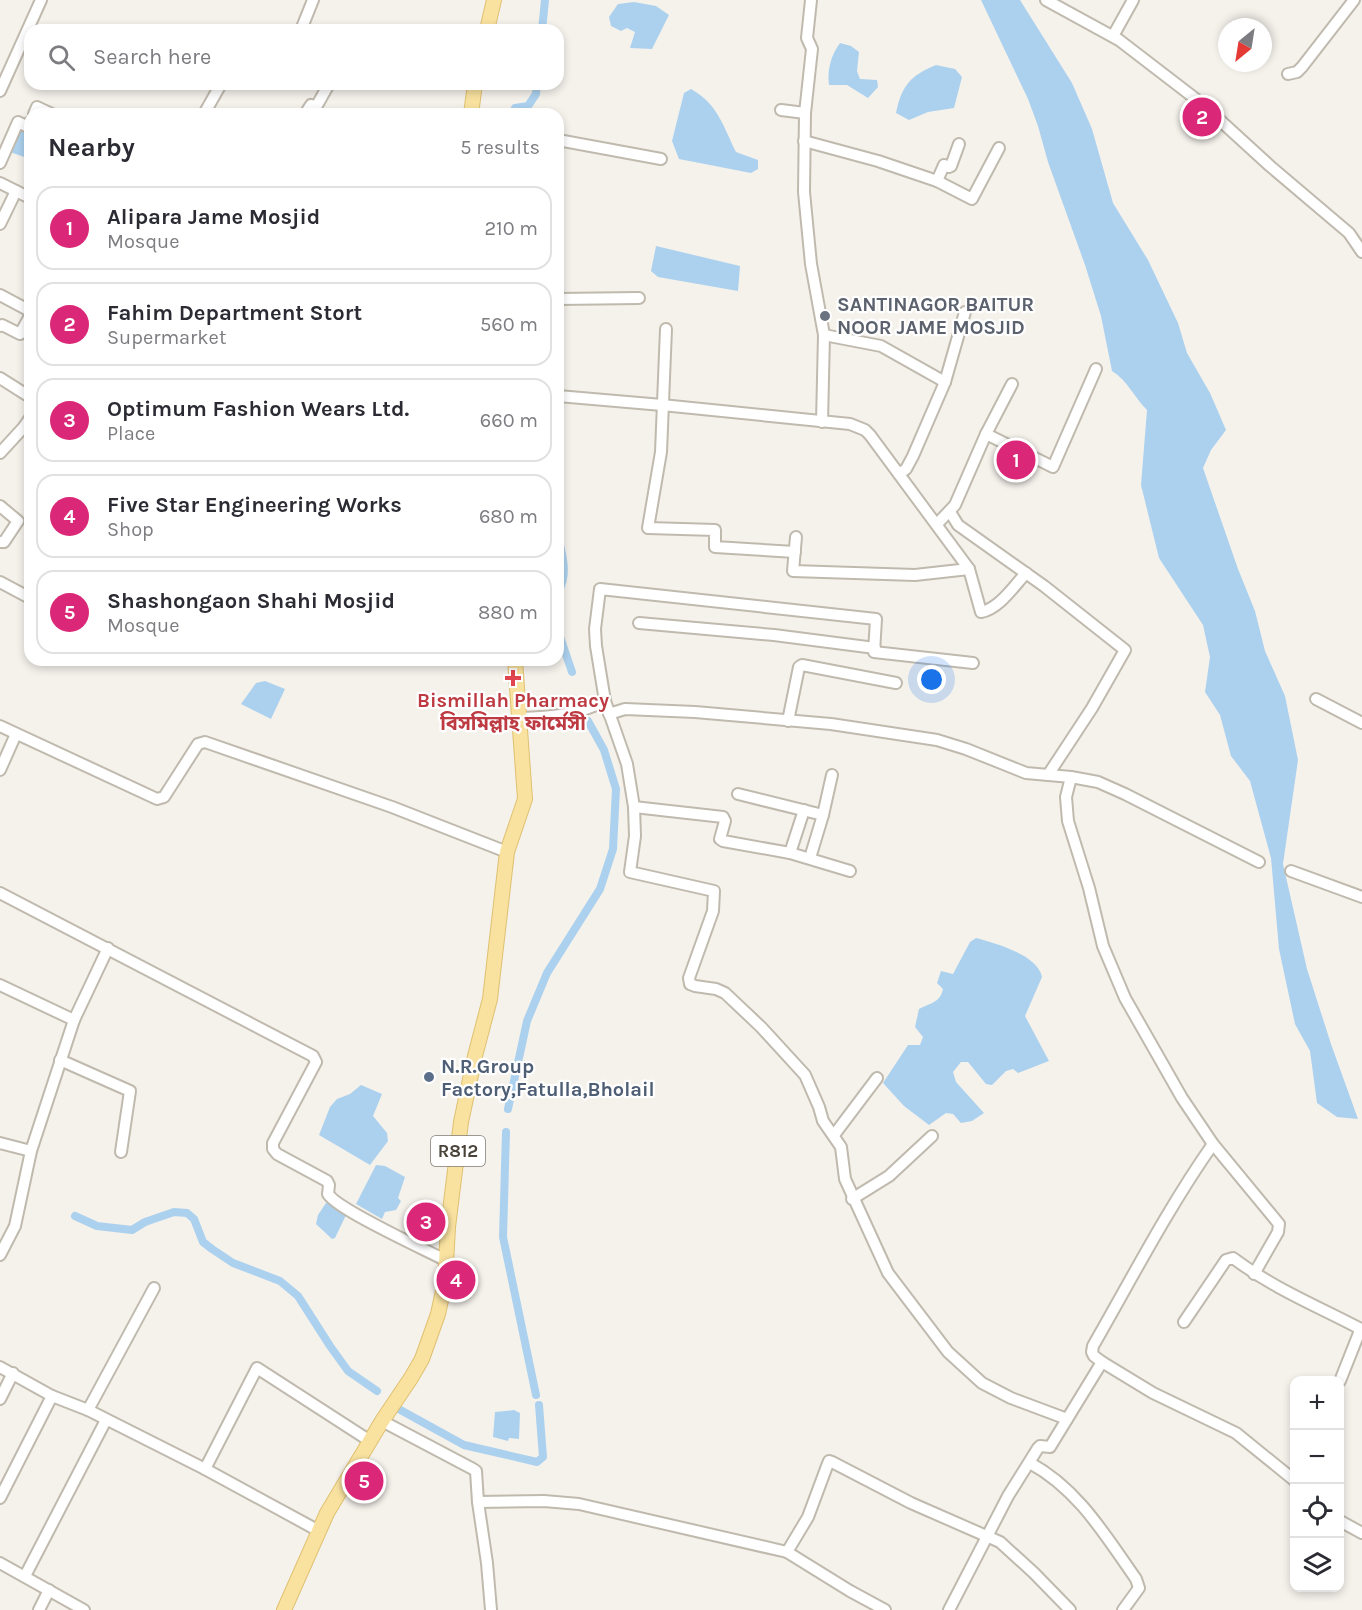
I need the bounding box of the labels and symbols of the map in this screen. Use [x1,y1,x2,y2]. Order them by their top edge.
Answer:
north arrow [1218,18,1272,72]
pin: 2 [1182,94,1222,140]
place label: SANTINAGOR BAITUR NOOR JAME MOSJID [837,293,1034,339]
marker: SANTINAGOR BAITUR NOOR JAME MOSJID [818,309,832,323]
pin: 1 [996,438,1036,482]
your location [917,665,946,694]
marker: Bismillah Pharmacy বিসমিল্লাহ ফার্মেসী [506,671,520,685]
place label: Bismillah Pharmacy বিসমিল্লাহ ফার্মেসী [417,689,609,735]
place label: N.R.Group Factory,Fatulla,Bholail [441,1055,655,1101]
marker: N.R.Group Factory,Fatulla,Bholail [422,1070,436,1084]
road number: R812 [431,1136,485,1166]
pin: 3 [406,1200,446,1244]
pin: 4 [436,1258,476,1302]
pin: 5 [344,1458,384,1504]

